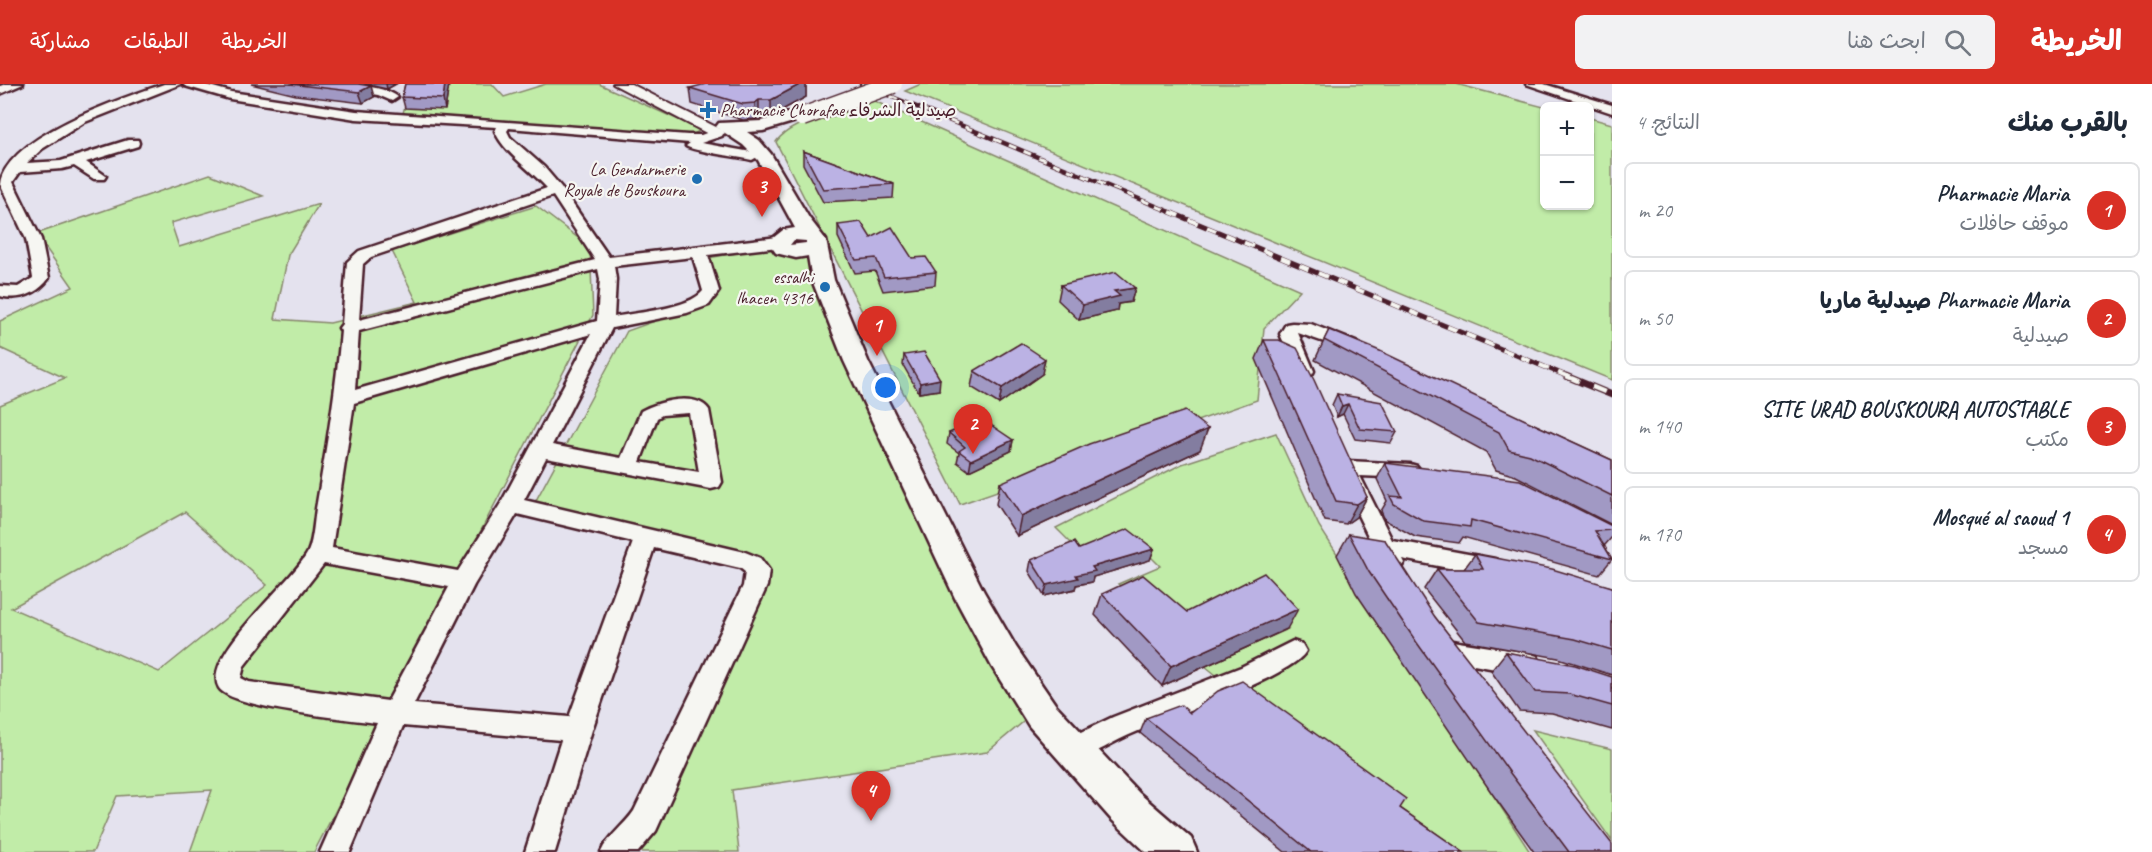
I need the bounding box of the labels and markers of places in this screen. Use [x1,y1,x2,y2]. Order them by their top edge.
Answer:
place label: Pharmacie Chorafae صيدلية الشرفاء [720,99,956,121]
marker: Pharmacie Chorafae صيدلية الشرفاء [701,103,715,117]
place label: La Gendarmerie Royale de Bouskoura [564,158,687,201]
pin: 3 [742,168,782,217]
marker: La Gendarmerie Royale de Bouskoura [690,172,704,186]
place label: essalhi lhacen 4316 [737,266,816,309]
marker: essalhi lhacen 4316 [818,280,832,294]
pin: 1 [858,306,896,356]
pin: 2 [954,404,992,454]
pin: 4 [852,772,890,821]

